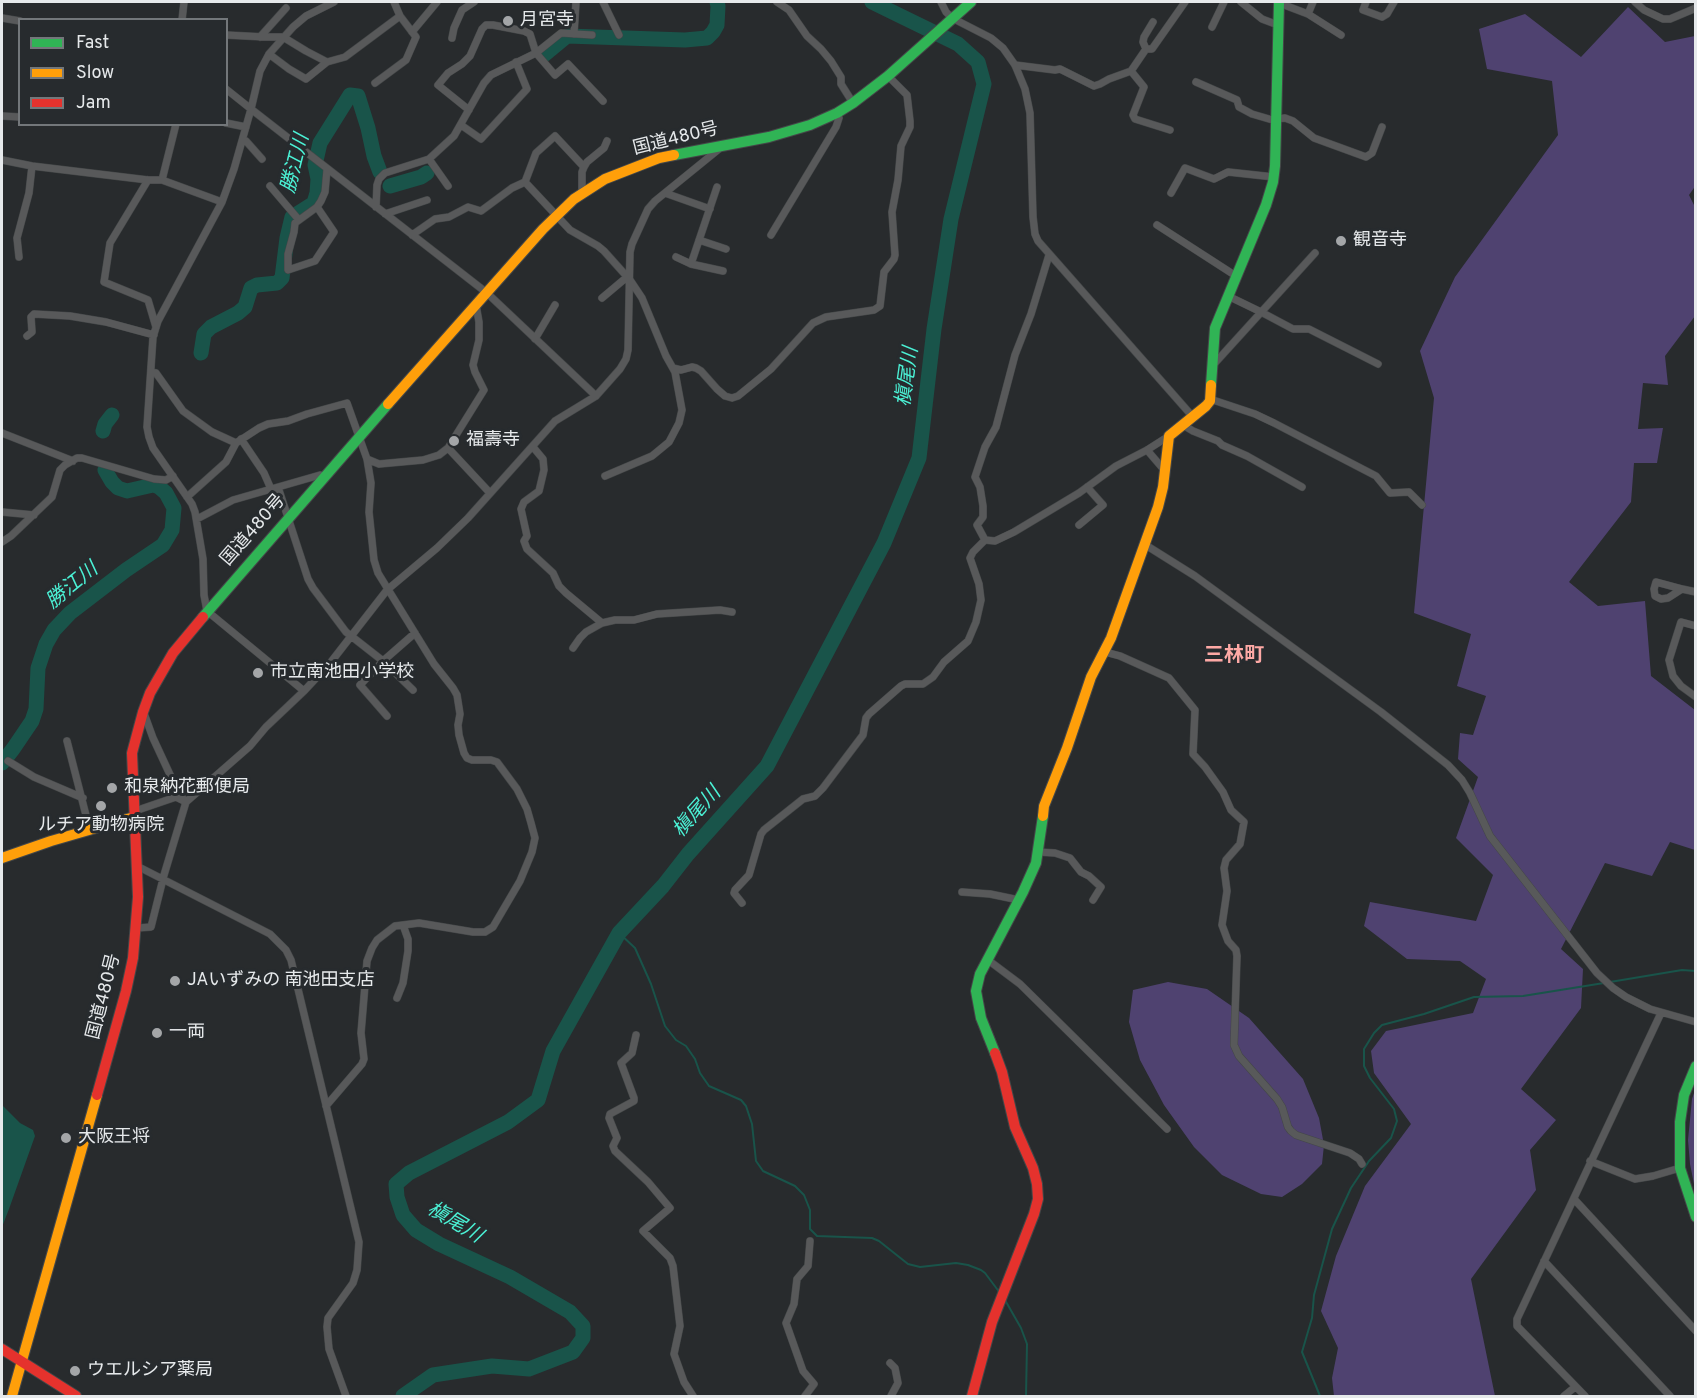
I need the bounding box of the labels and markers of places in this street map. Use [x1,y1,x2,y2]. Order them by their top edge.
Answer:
place label: 月宮寺 [520,10,574,32]
marker: 月宮寺 [501,14,515,28]
place label: 観音寺 [1353,230,1407,252]
marker: 観音寺 [1334,234,1348,248]
place label: 福壽寺 [466,430,520,452]
marker: 福壽寺 [447,434,461,448]
place label: 市立南池田小学校 [270,662,414,684]
marker: 市立南池田小学校 [251,666,265,680]
place label: 和泉納花郵便局 [124,777,250,799]
marker: 和泉納花郵便局 [105,781,119,795]
marker: ルチア動物病院 [94,799,108,813]
place label: ルチア動物病院 [38,815,164,837]
place label: JAいずみの 南池田支店 [187,970,375,992]
marker: JAいずみの 南池田支店 [168,974,182,988]
place label: 一両 [169,1022,205,1044]
marker: 一両 [150,1026,164,1040]
place label: 大阪王将 [78,1127,150,1149]
marker: 大阪王将 [59,1131,73,1145]
place label: ウエルシア薬局 [87,1360,213,1382]
marker: ウエルシア薬局 [68,1364,82,1378]

